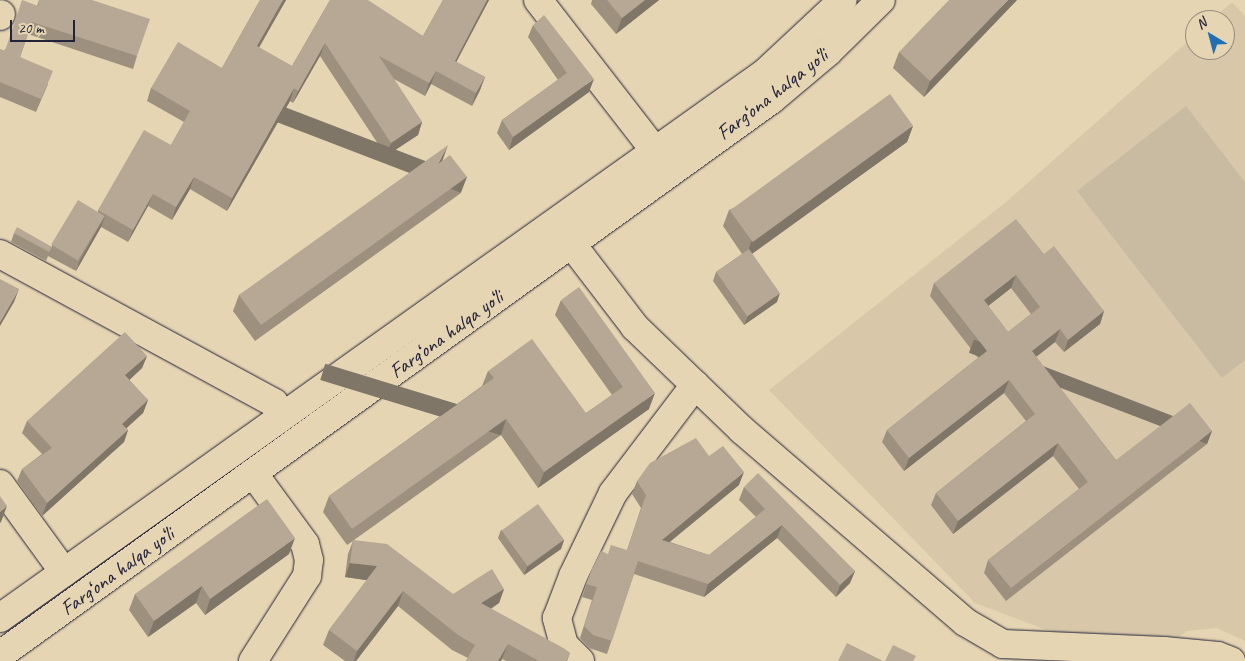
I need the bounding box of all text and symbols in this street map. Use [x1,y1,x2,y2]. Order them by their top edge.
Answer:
scale bar [12,10,78,42]
north arrow [1185,10,1235,60]
text: N [1193,14,1210,33]
text: 20 m [18,19,44,38]
street label: Farg‘ona halqa yo‘li [711,43,833,145]
street label: Farg‘ona halqa yo‘li [384,284,508,384]
street label: Farg‘ona halqa yo‘li [55,521,179,621]

